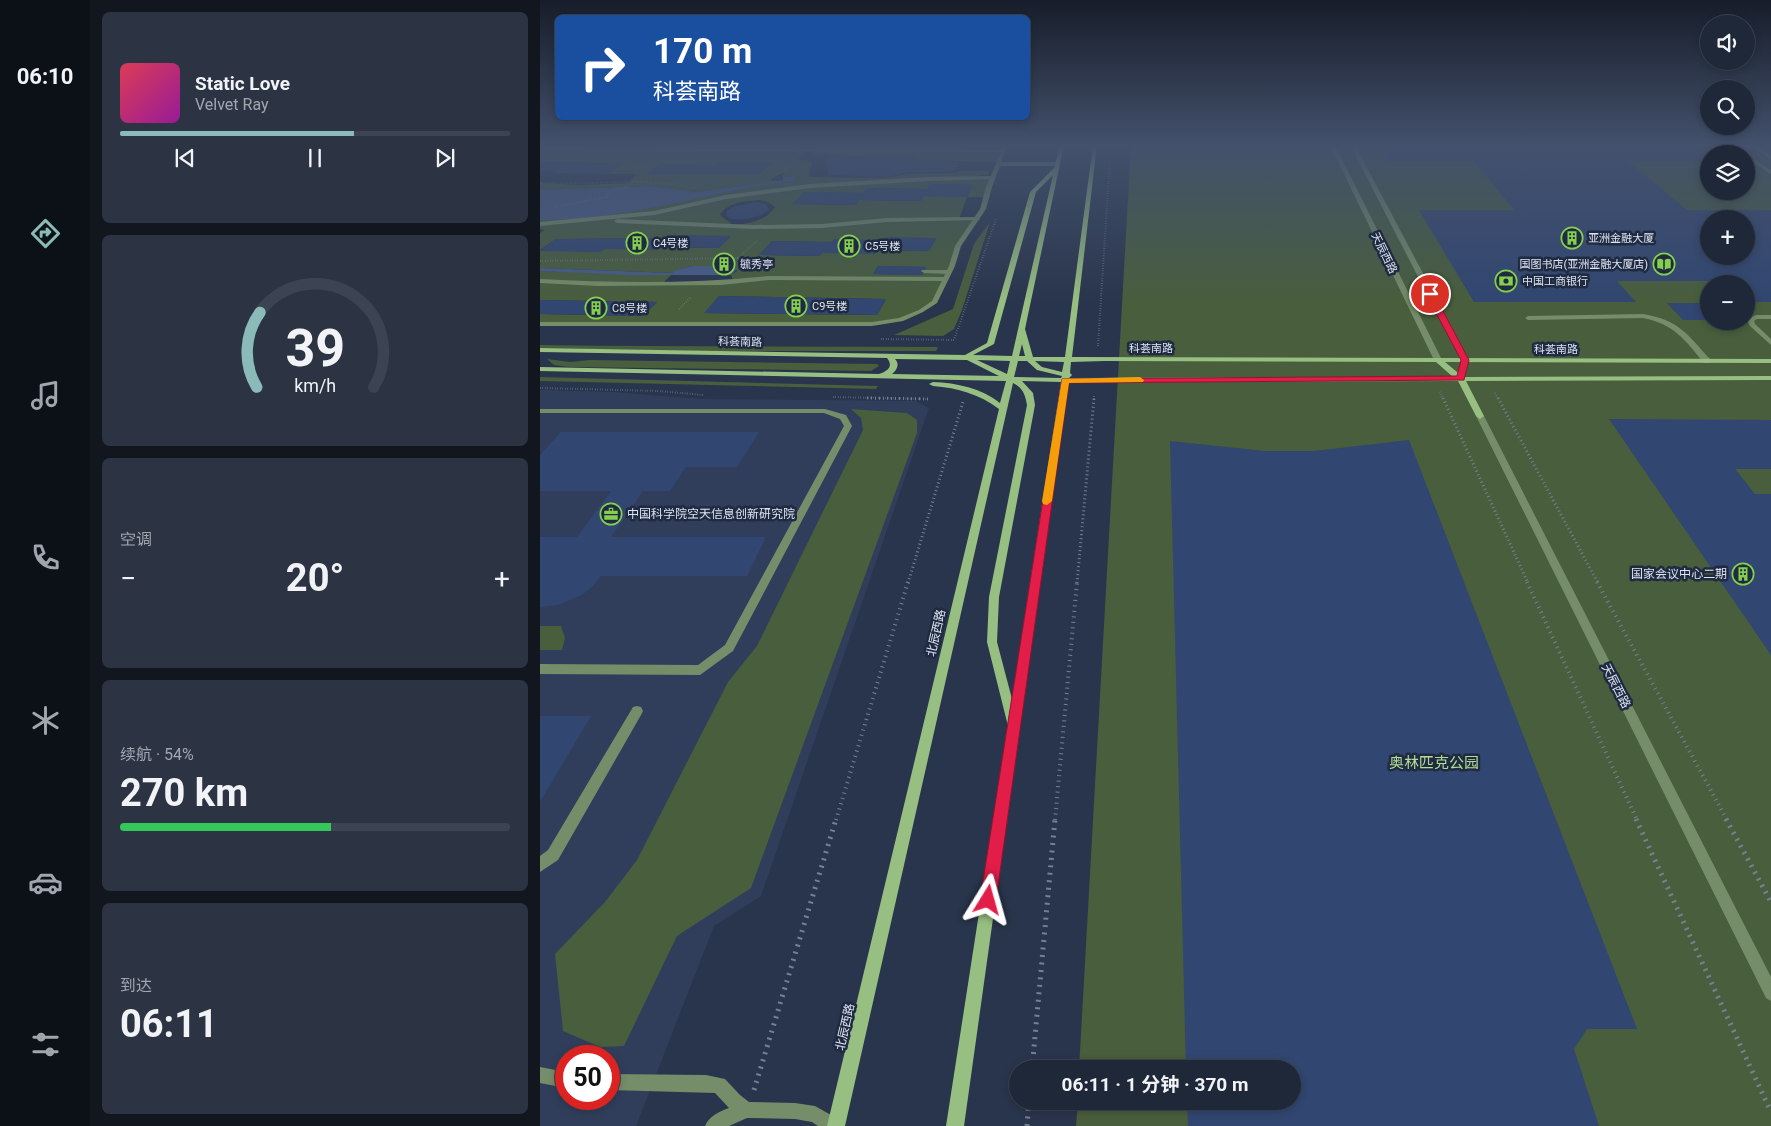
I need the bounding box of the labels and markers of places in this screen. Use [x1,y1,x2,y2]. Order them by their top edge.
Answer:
building icon: 亚洲金融大厦 [1560,226,1584,250]
building icon: C4号楼 [625,231,649,255]
place label: 亚洲金融大厦 [1588,232,1654,245]
building icon: C5号楼 [837,234,861,258]
place label: C4号楼 [653,237,688,250]
place label: C5号楼 [865,240,900,253]
building icon: 毓秀亭 [712,252,736,276]
library icon: 国图书店(亚洲金融大厦店) [1652,252,1676,276]
place label: 毓秀亭 [740,258,773,271]
place label: 国图书店(亚洲金融大厦店) [1519,258,1648,271]
bank icon: 中国工商银行 [1494,269,1518,293]
pin [1409,273,1451,315]
place label: 中国工商银行 [1522,275,1588,288]
building icon: C9号楼 [784,294,808,318]
building icon: C8号楼 [584,296,608,320]
place label: C9号楼 [812,300,847,313]
place label: C8号楼 [612,302,647,315]
office icon: 中国科学院空天信息创新研究院 [599,502,623,526]
place label: 中国科学院空天信息创新研究院 [627,507,795,521]
building icon: 国家会议中心二期 [1731,562,1755,586]
place label: 国家会议中心二期 [1631,567,1727,581]

